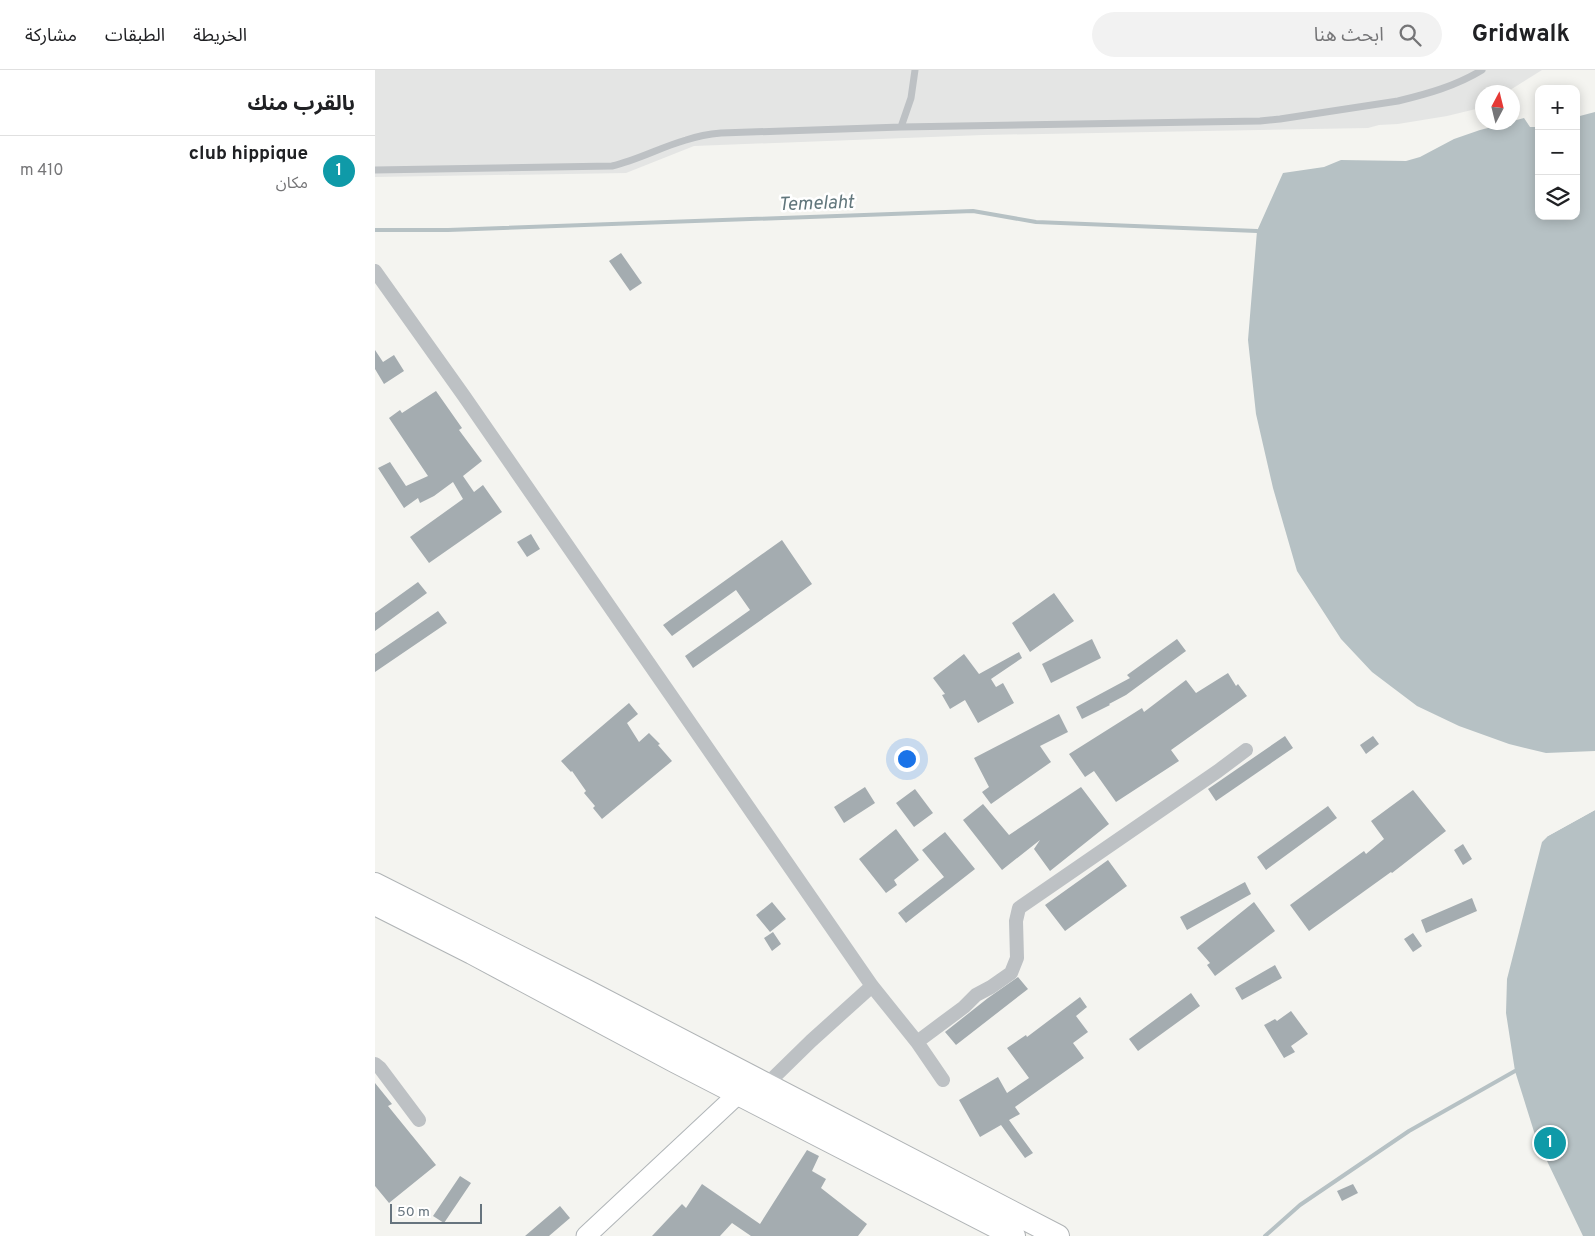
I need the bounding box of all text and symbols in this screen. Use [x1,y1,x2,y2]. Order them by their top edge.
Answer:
search box [1092,12,1442,57]
text: Gridwalk [1472,20,1570,50]
icon: search [1396,21,1424,49]
text: ابحث هنا [1314,24,1384,48]
text: مشاركة [25,25,77,48]
text: الطبقات [105,25,165,48]
text: الخريطة [193,25,247,48]
north arrow [1475,85,1520,130]
map controls [1535,85,1580,220]
button: + [1535,85,1580,130]
text: بالقرب منك [247,91,355,118]
button: − [1535,130,1580,175]
text: club hippique [189,142,308,166]
text: 410 m [20,161,64,181]
text: 1 [336,161,342,181]
text: مكان [276,174,308,194]
button: layers [1535,175,1580,220]
water label: Temelaht [778,191,856,217]
your location [894,746,920,772]
pin: 1 [1534,1124,1566,1162]
scale bar [390,1201,483,1224]
text: 50 m [397,1204,430,1221]

